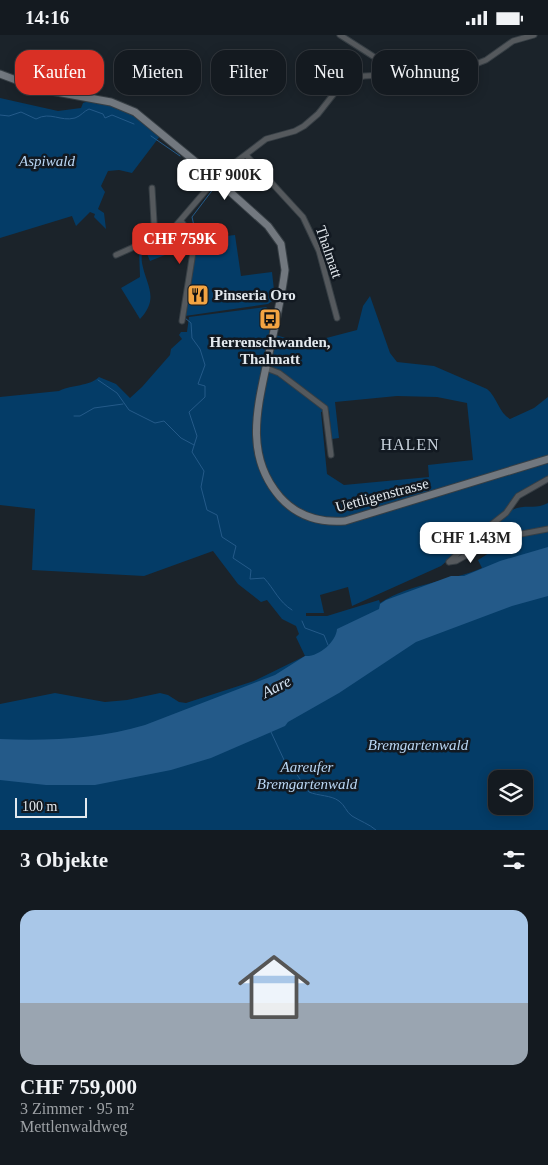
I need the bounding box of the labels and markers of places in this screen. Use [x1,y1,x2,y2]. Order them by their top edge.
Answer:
pin: CHF 900K [173,159,277,201]
pin: CHF 759K [128,223,232,265]
restaurant icon: Pinseria Oro [186,283,210,307]
place label: Pinseria Oro [214,287,296,303]
bus stop icon: Herrenschwanden, Thalmatt [258,307,282,331]
place label: Herrenschwanden, Thalmatt [210,334,331,367]
pin: CHF 1.43M [414,521,528,564]

